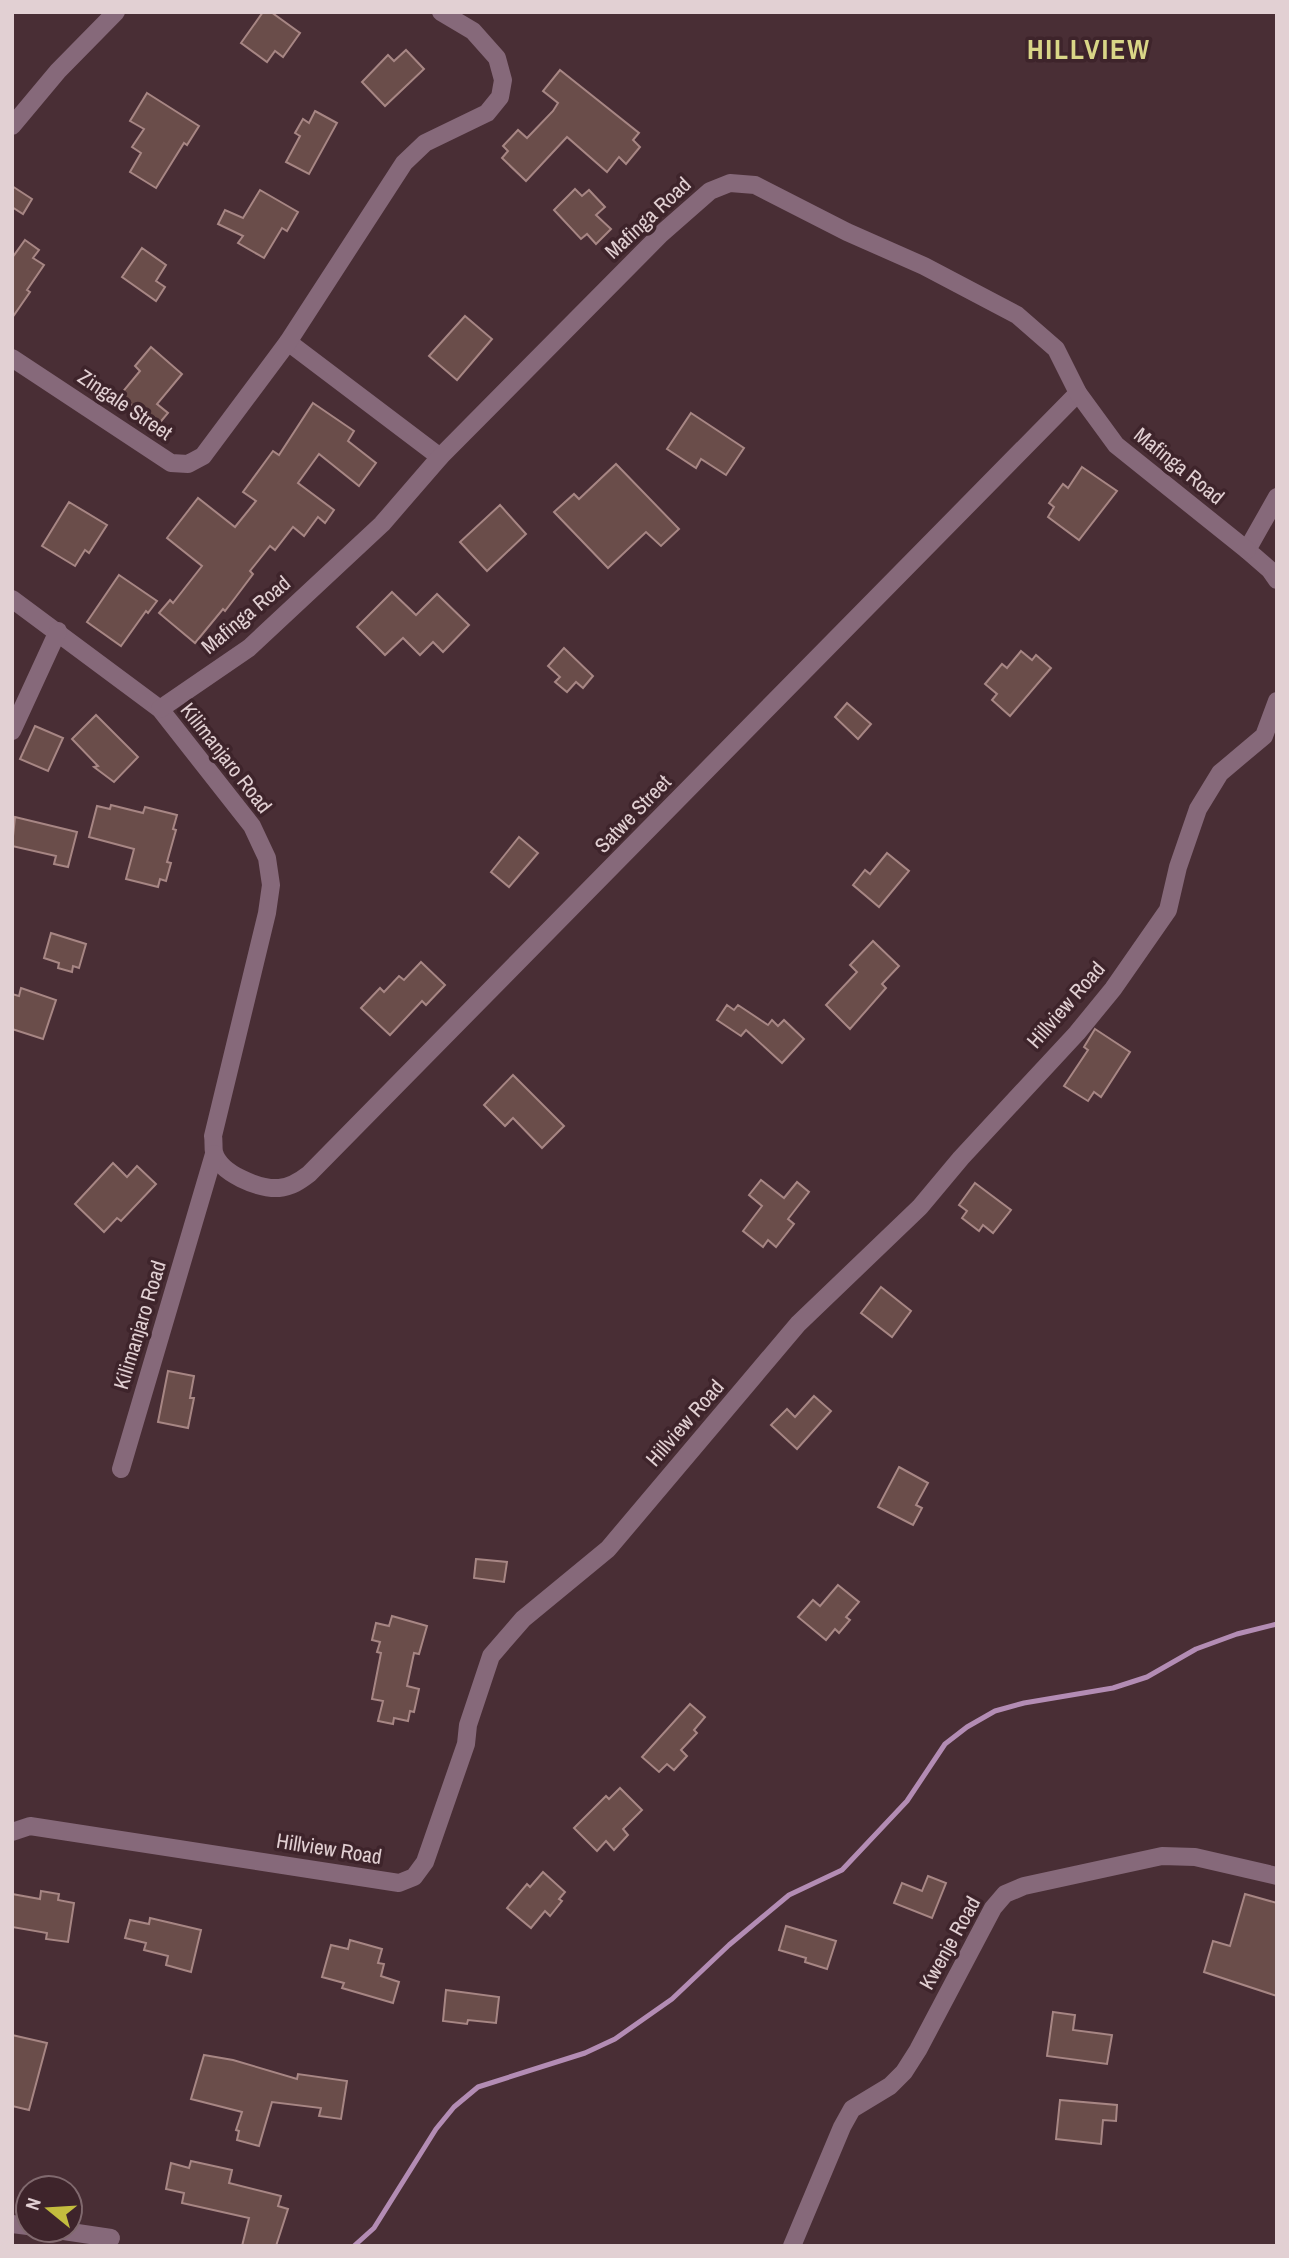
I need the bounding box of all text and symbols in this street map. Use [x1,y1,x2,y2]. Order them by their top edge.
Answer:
district label: HILLVIEW [1027,30,1151,68]
street label: Mafinga Road [598,170,697,265]
street label: Zingale Street [72,362,178,447]
street label: Mafinga Road [1128,420,1230,511]
street label: Mafinga Road [195,569,296,660]
street label: Kilimanjaro Road [174,696,279,819]
street label: Satwe Street [588,768,677,859]
street label: Hillview Road [1020,955,1111,1054]
street label: Kilimanjaro Road [106,1257,173,1393]
street label: Hillview Road [639,1373,730,1472]
street label: Hillview Road [274,1826,384,1871]
street label: Kwenje Road [912,1891,987,1995]
north arrow [14,2174,84,2244]
text: N [19,2194,47,2213]

